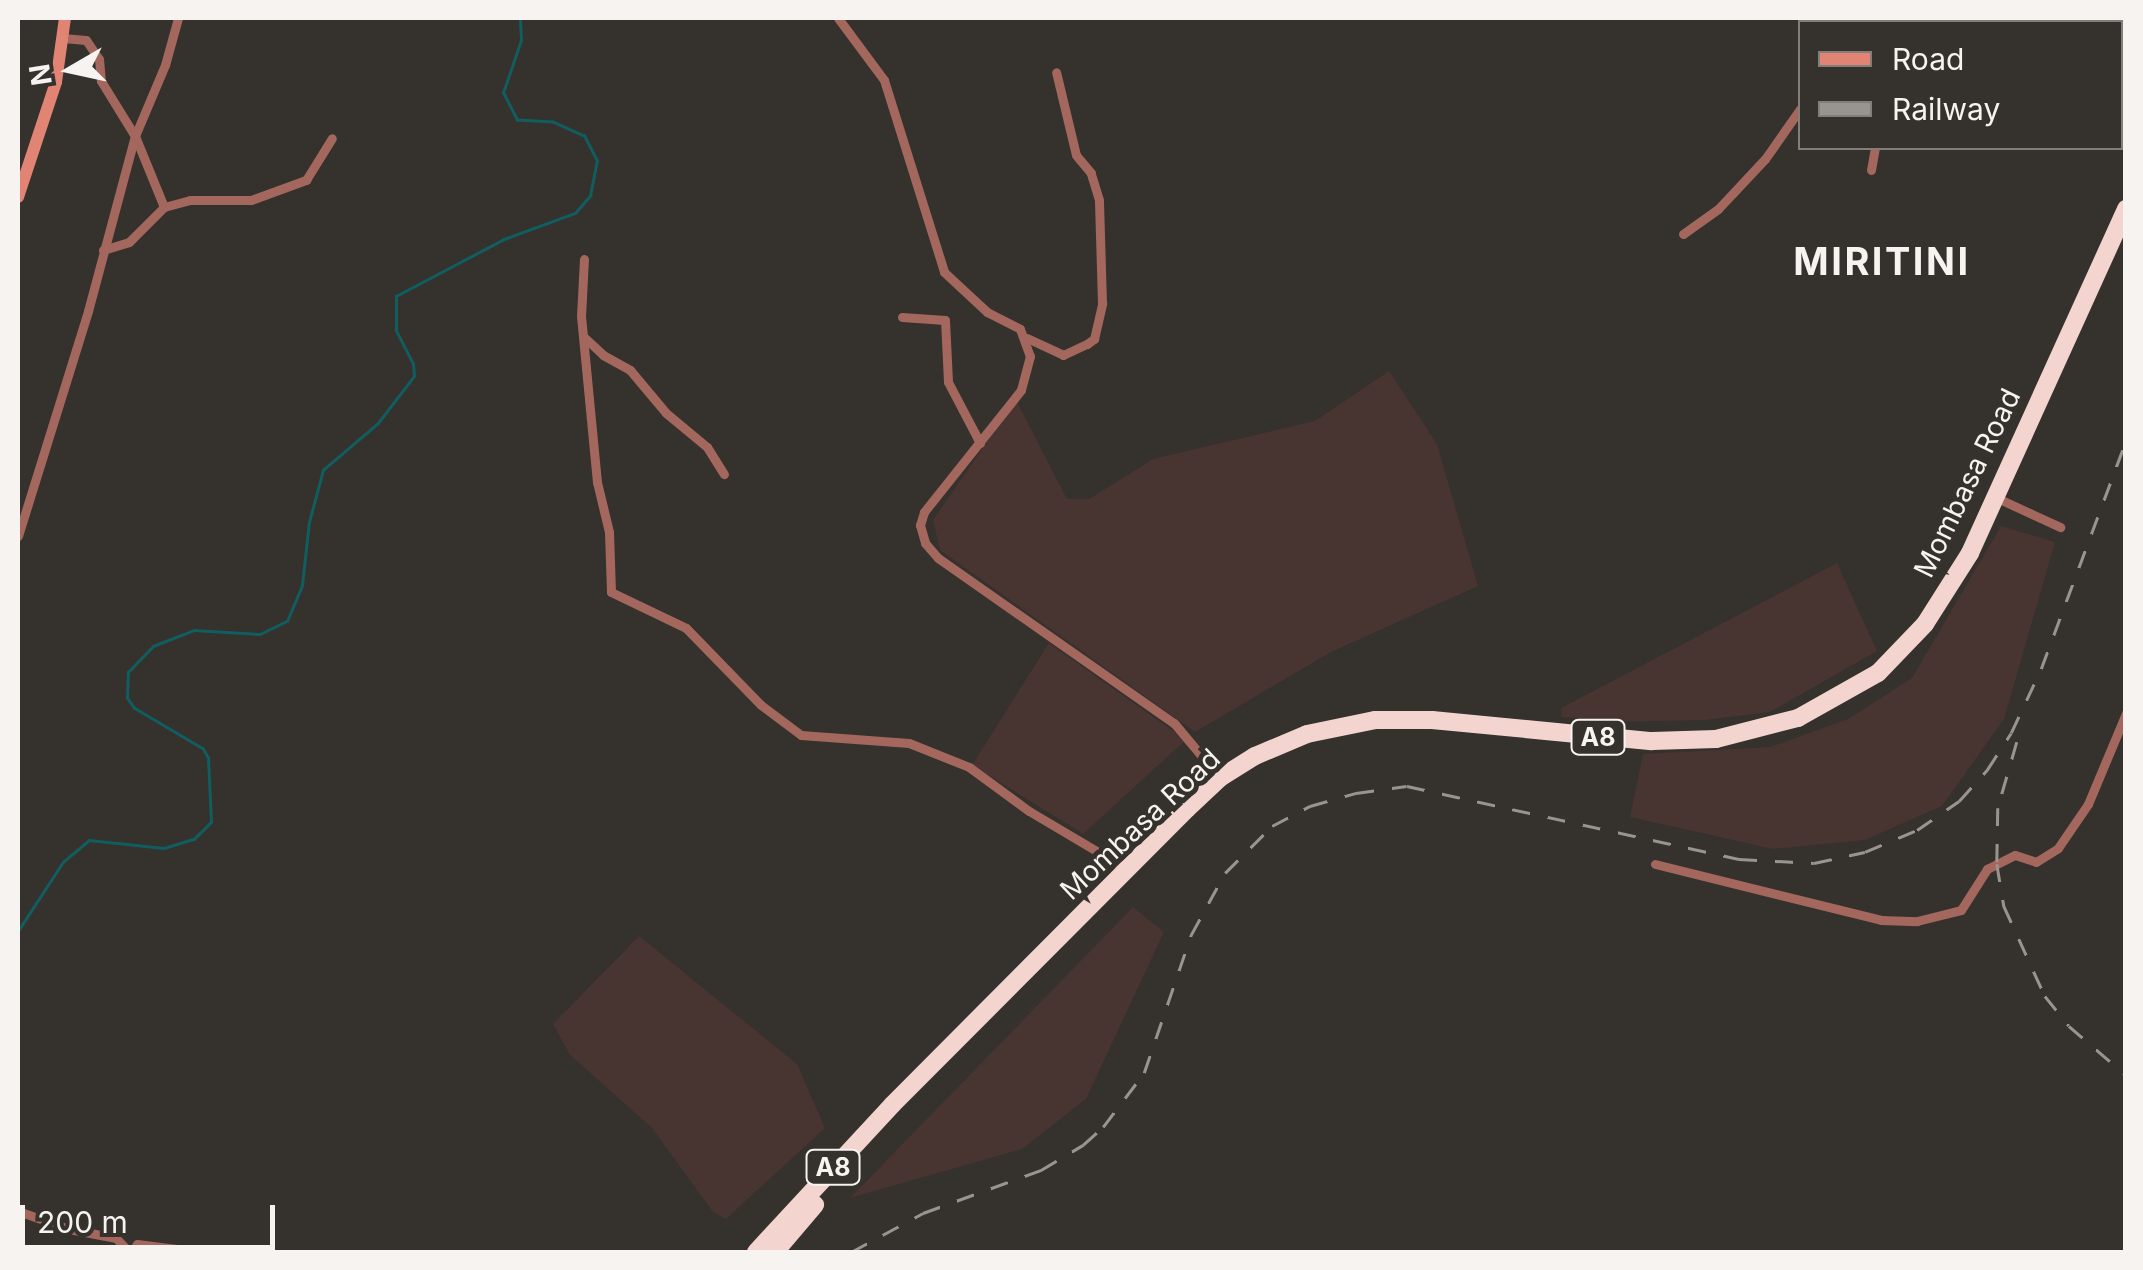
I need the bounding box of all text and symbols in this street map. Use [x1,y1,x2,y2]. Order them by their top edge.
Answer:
north arrow [20,20,120,120]
legend [1798,20,2123,150]
text: Road [1892,41,1964,77]
text: N [22,61,59,88]
text: Railway [1892,91,2000,127]
district label: MIRITINI [1793,239,1971,285]
street label: Mombasa Road [1907,383,2027,583]
road number: A8 [1570,717,1626,757]
street label: Mombasa Road [1053,742,1227,906]
road number: A8 [806,1147,860,1187]
scale bar [25,1185,280,1247]
text: 200 m [37,1204,128,1240]

